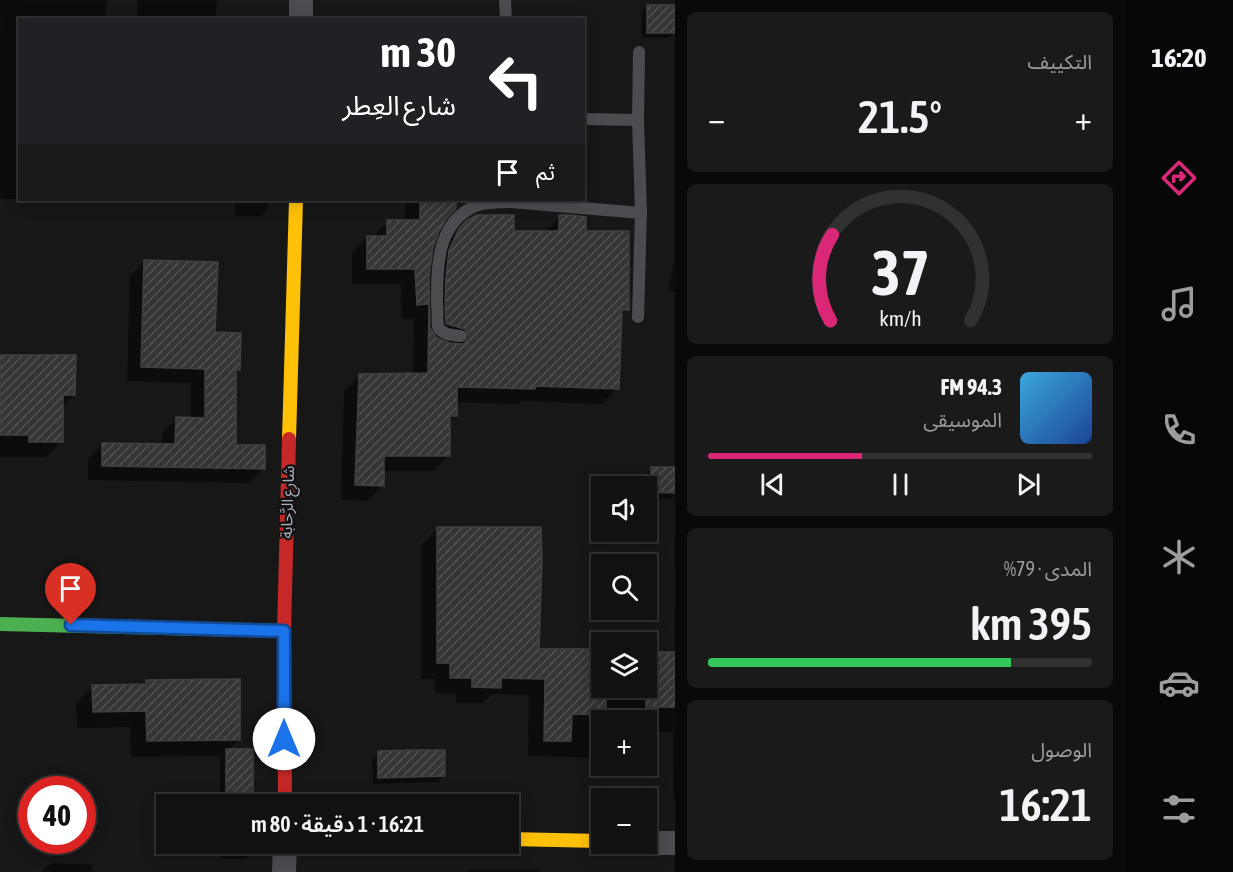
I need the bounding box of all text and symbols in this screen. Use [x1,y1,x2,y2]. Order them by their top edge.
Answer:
text: 30 m [381,28,456,76]
icon: left [477,42,555,120]
text: 16:20 [1151,42,1207,73]
text: التكييف [1028,50,1092,73]
text: شارع العِطر [342,90,456,121]
text: 21.5° [858,91,942,143]
text: − [708,99,725,137]
text: + [1075,99,1092,137]
icon: arrive [491,156,524,189]
icon: directions [1158,157,1200,199]
text: ثم [536,159,555,185]
text: 37 [871,237,929,308]
icon: music [1158,283,1200,325]
text: km/h [879,306,921,331]
text: 94.3 FM [940,374,1002,400]
text: الموسيقى [923,408,1002,431]
icon: phone [1158,409,1200,451]
street label: شارع الرَّحابة [277,465,301,539]
icon: previous [756,468,789,501]
icon: pause [884,468,917,501]
icon: next [1012,468,1045,501]
map controls [591,476,657,854]
button: sound [591,476,657,542]
icon: climate [1158,536,1200,578]
button: search [591,554,657,620]
text: المدى · 79% [1004,557,1092,580]
pin [45,563,96,625]
icon: arrive [54,572,87,605]
text: 395 km [970,598,1092,650]
button: layers [591,632,657,698]
icon: car [1158,662,1200,704]
position arrow [252,707,316,771]
button: + [591,710,657,776]
text: الوصول [1031,738,1092,761]
speed limit sign: 40 [18,776,96,854]
text: 16:21 [999,779,1092,831]
button: − [591,788,657,854]
icon: filters [1158,788,1200,830]
text: 16:21 · 1 دقيقة · 80 m [251,811,424,837]

